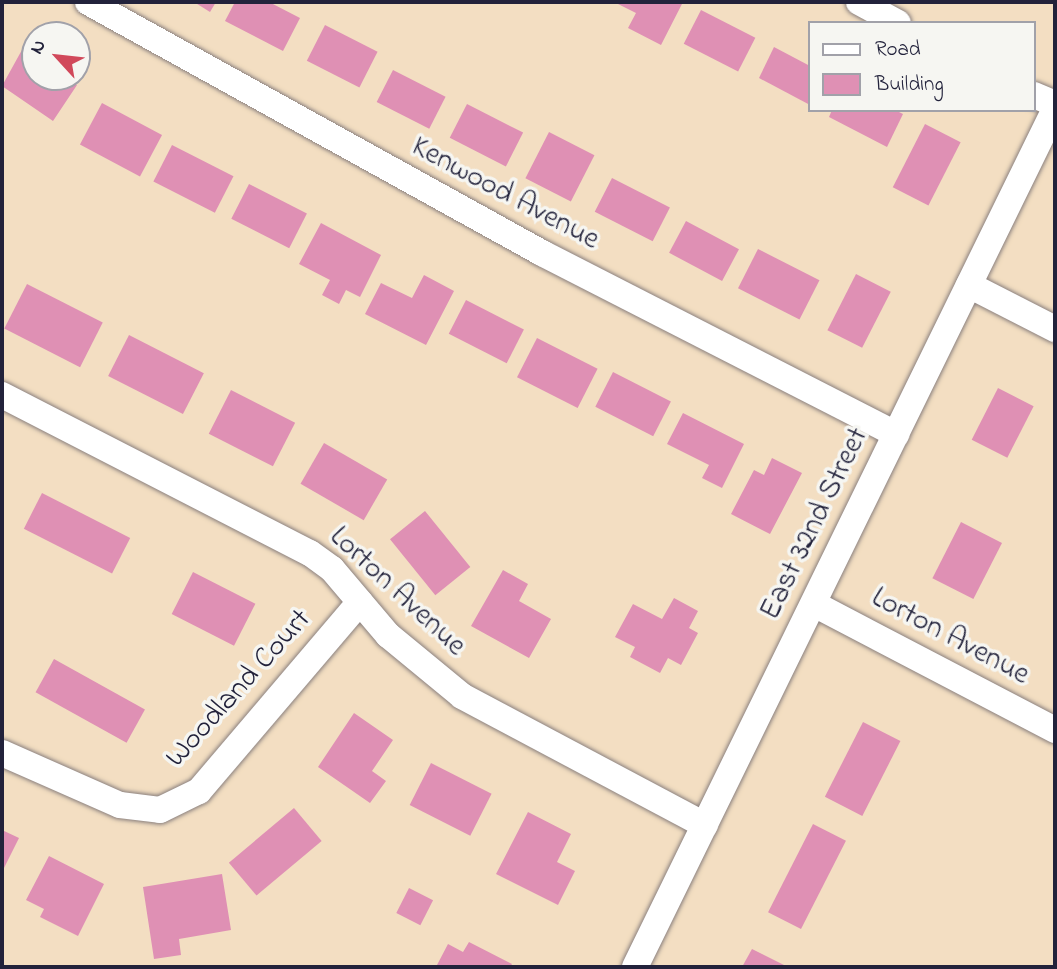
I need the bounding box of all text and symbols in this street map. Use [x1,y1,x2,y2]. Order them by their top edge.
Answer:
north arrow [21,21,91,91]
legend [808,21,1036,112]
text: N [24,35,54,59]
text: Road [875,35,921,65]
text: Building [875,70,944,100]
street label: Kenwood Avenue [405,129,605,259]
street label: East 32nd Street [753,422,877,626]
street label: Lorton Avenue [321,520,473,664]
street label: Lorton Avenue [865,580,1035,694]
street label: Woodland Court [159,603,319,775]

